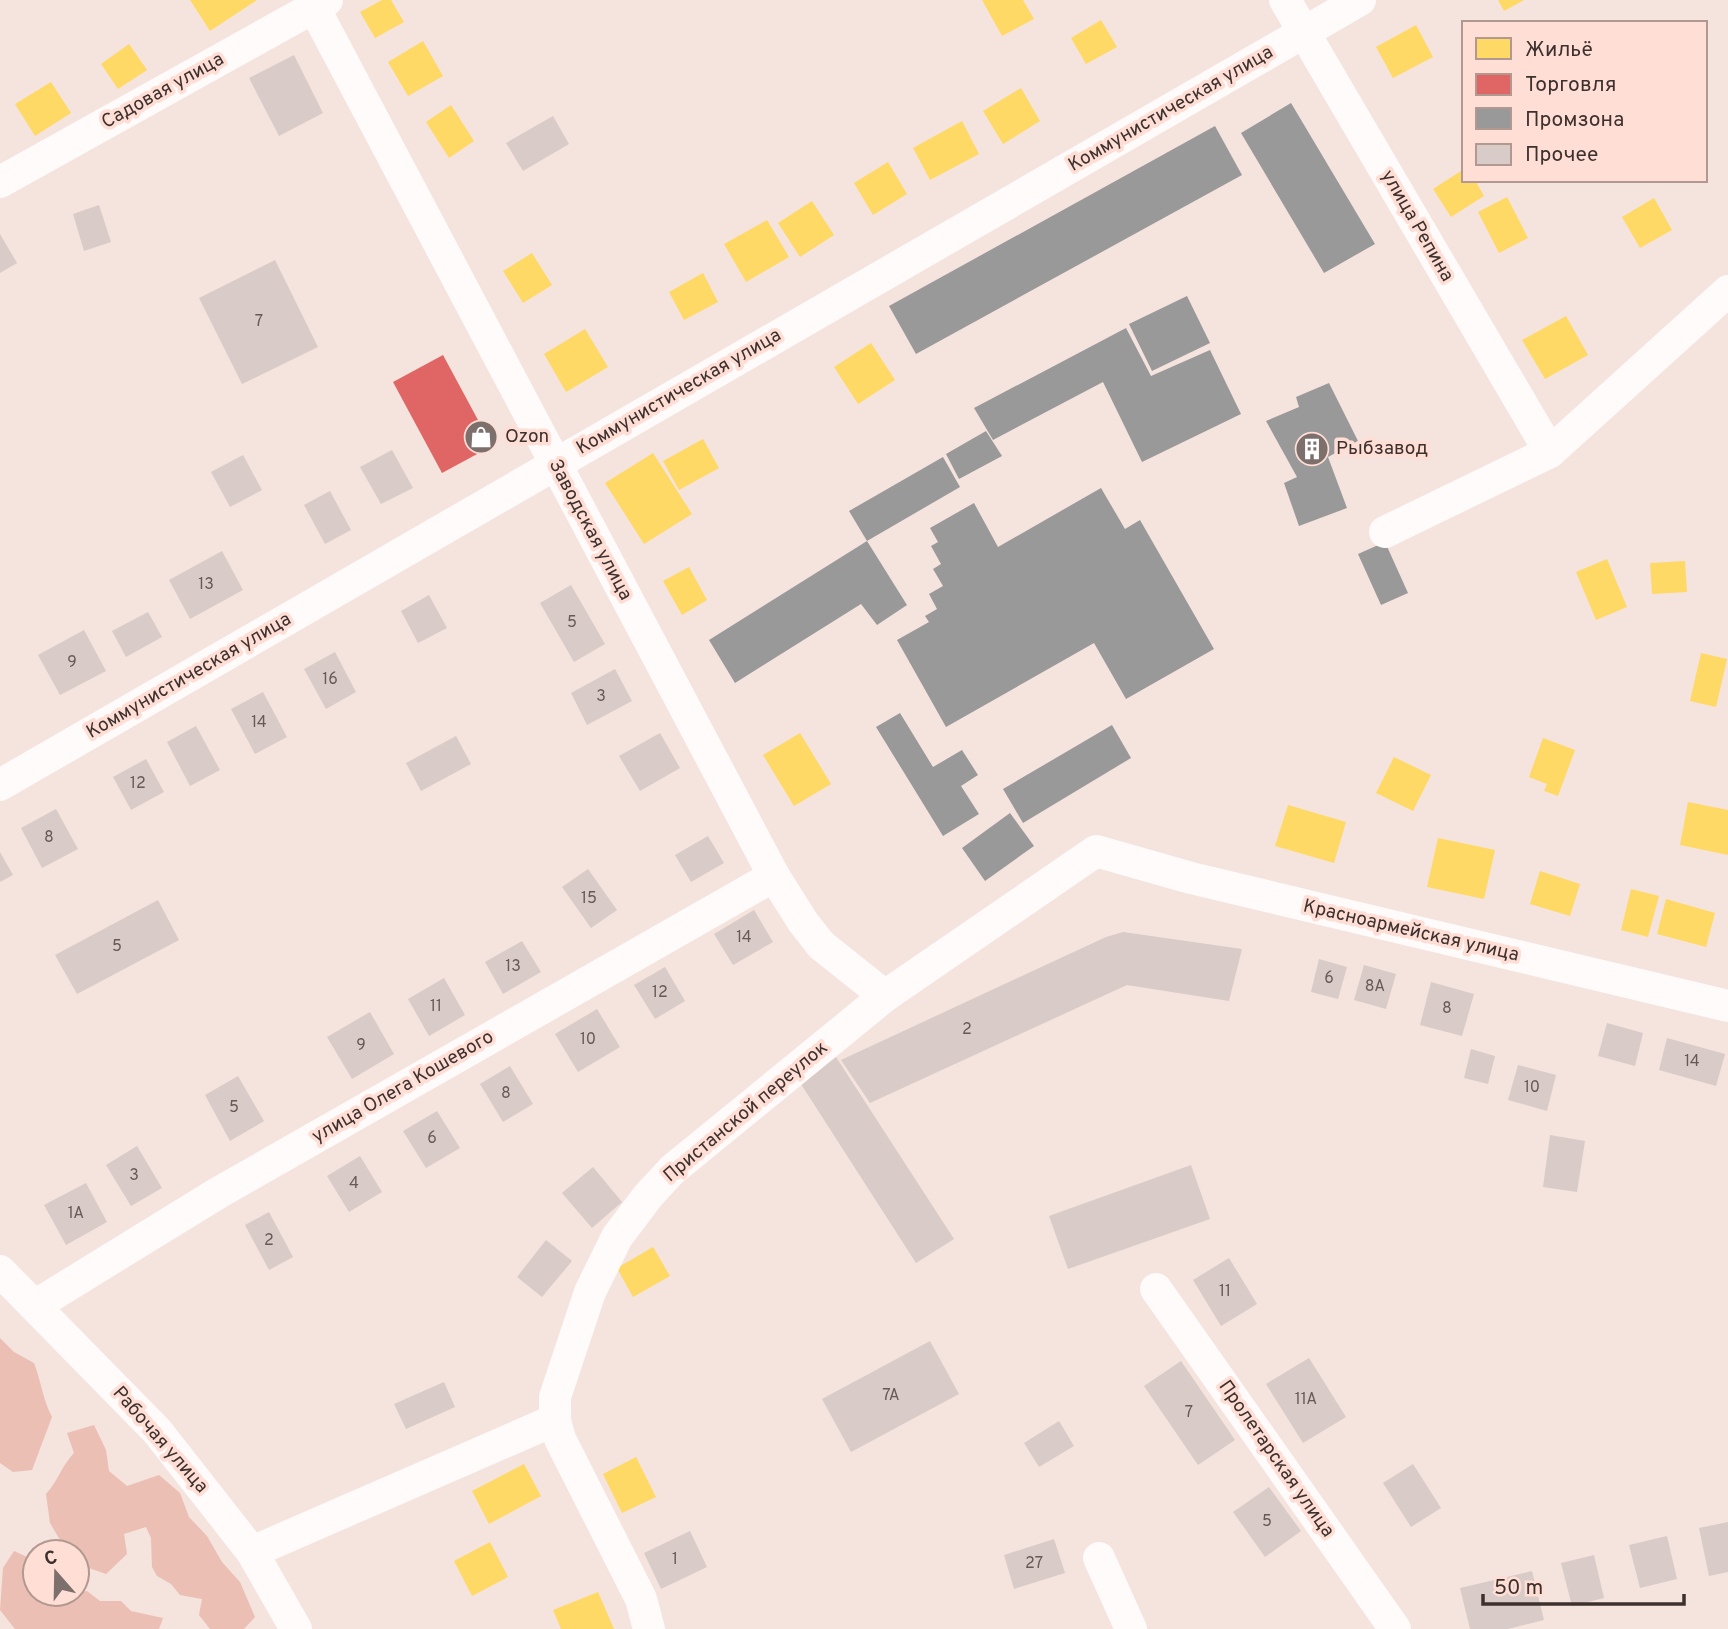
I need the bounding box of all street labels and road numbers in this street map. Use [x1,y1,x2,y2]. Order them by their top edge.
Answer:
street label: Коммунистическая улица [1064,40,1278,178]
street label: Садовая улица [98,47,228,135]
street label: улица Репина [1375,166,1459,286]
street label: Коммунистическая улица [572,323,786,461]
street label: Заводская улица [543,455,637,605]
street label: Коммунистическая улица [82,607,296,745]
street label: Красноармейская улица [1301,894,1521,968]
street label: улица Олега Кошевого [308,1025,498,1149]
street label: Пристанской переулок [659,1036,833,1188]
street label: Пролетарская улица [1213,1376,1339,1542]
street label: Рабочая улица [107,1382,213,1498]

